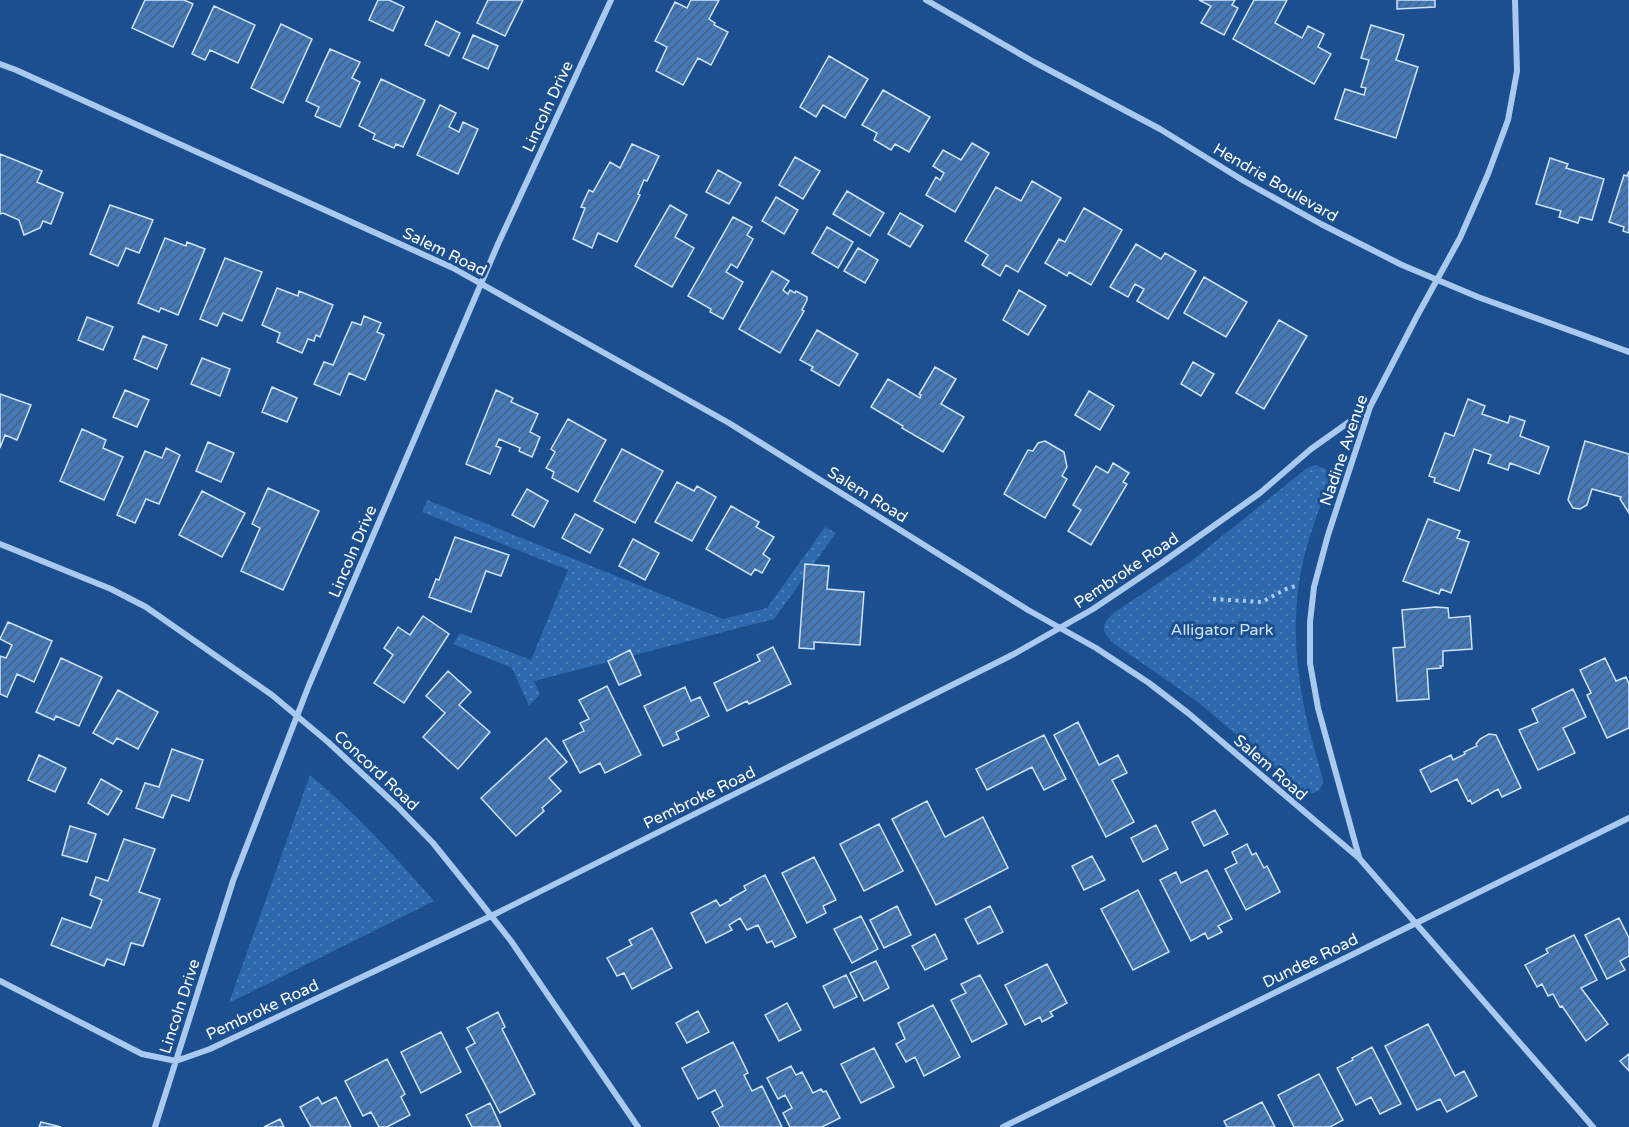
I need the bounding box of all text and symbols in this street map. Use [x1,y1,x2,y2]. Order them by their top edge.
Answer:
street label: Lincoln Drive [518,58,578,155]
street label: Hendrie Boulevard [1209,139,1342,227]
street label: Salem Road [399,223,490,281]
street label: Nadine Avenue [1316,392,1372,508]
street label: Salem Road [824,462,911,527]
street label: Lincoln Drive [324,502,381,601]
street label: Pembroke Road [1070,528,1183,613]
park label: Alligator Park [1171,620,1274,640]
street label: Concord Road [330,726,423,815]
street label: Salem Road [1229,730,1311,805]
street label: Pembroke Road [640,762,759,834]
street label: Dundee Road [1259,929,1362,993]
street label: Lincoln Drive [155,956,205,1056]
street label: Pembroke Road [203,975,322,1045]

